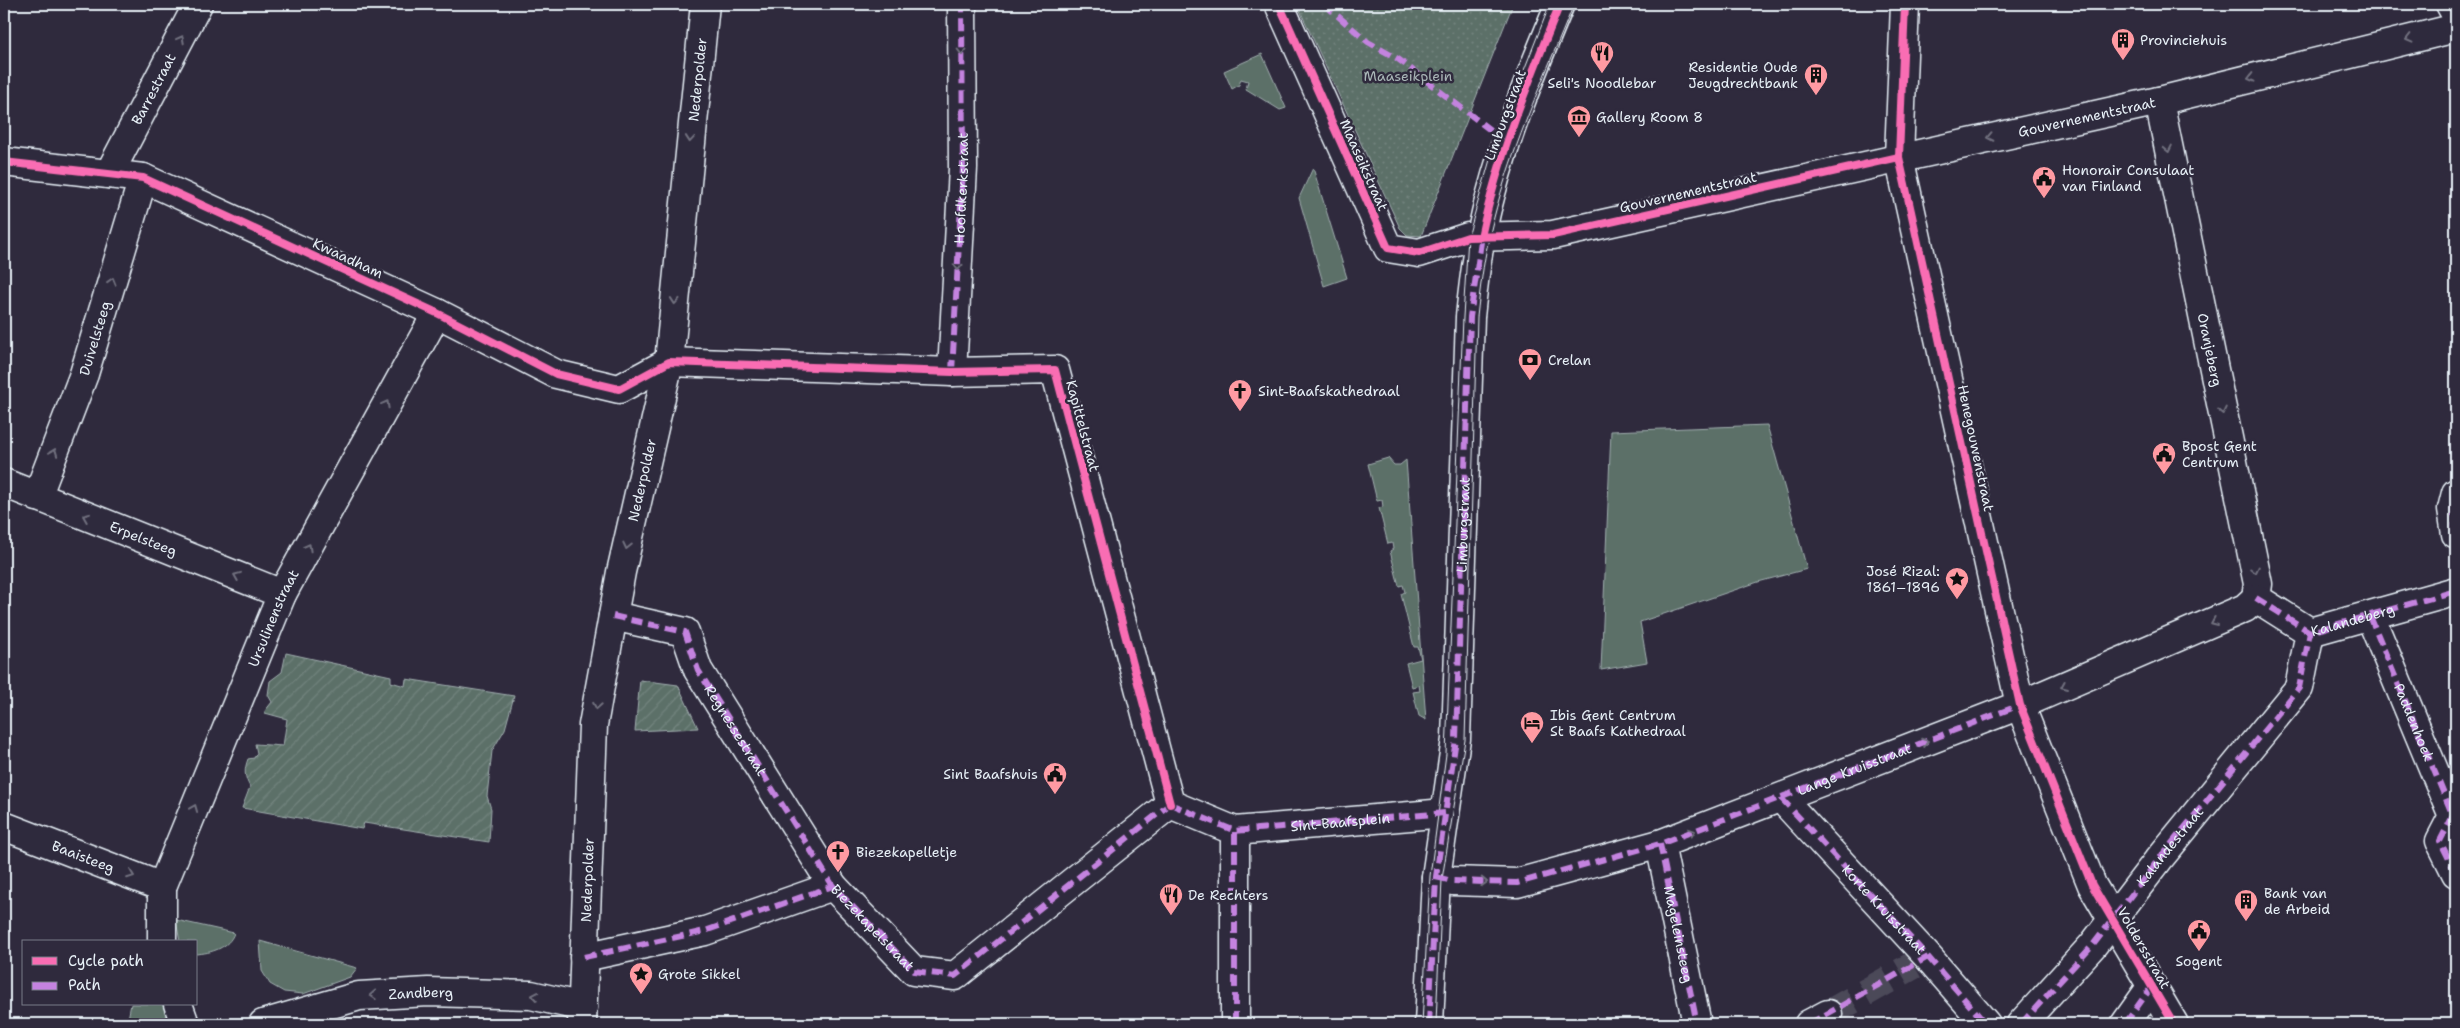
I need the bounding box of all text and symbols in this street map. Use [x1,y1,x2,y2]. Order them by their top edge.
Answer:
building icon: Provinciehuis [2110,27,2136,61]
place label: Provinciehuis [2140,31,2227,49]
one-way arrow [2404,33,2413,44]
one-way arrow [175,35,185,44]
street label: Nederpolder [684,36,711,123]
restaurant icon: Seli's Noodlebar [1589,40,1615,74]
one-way arrow [957,49,967,57]
street label: Barrestraat [127,50,180,128]
place label: Residentie Oude Jeugdrechtbank [1688,58,1798,92]
building icon: Residentie Oude Jeugdrechtbank [1803,62,1829,96]
park label: Maaseikplein [1364,67,1453,85]
street label: Limburgstraat [1480,67,1530,163]
one-way arrow [2247,72,2256,83]
place label: Seli's Noodlebar [1548,74,1657,92]
street label: Gouvernementstraat [2016,93,2157,141]
museum icon: Gallery Room 8 [1566,104,1592,138]
place label: Gallery Room 8 [1596,108,1703,126]
street label: Maaseikstraat [1336,116,1392,214]
one-way arrow [1986,132,1995,142]
street label: Hoofdkerkstraat [950,133,972,244]
one-way arrow [685,135,696,143]
one-way arrow [2163,144,2173,153]
place label: Honorair Consulaat van Finland [2062,161,2194,195]
public building icon: Honorair Consulaat van Finland [2031,165,2057,199]
street label: Gouvernementstraat [1618,167,1758,217]
street label: Kwaadham [310,234,386,282]
one-way arrow [952,264,963,272]
one-way arrow [107,278,117,286]
one-way arrow [670,297,681,305]
street label: Duivelsteeg [75,299,114,378]
street label: Oranjeberg [2194,311,2226,388]
bank icon: Crelan [1517,347,1543,381]
place label: Crelan [1548,351,1592,369]
street label: Kapittelstraat [1062,378,1104,474]
church icon: Sint-Baafskathedraal [1227,378,1253,412]
place label: Sint-Baafskathedraal [1258,382,1401,400]
street label: Henegouwenstraat [1954,383,1998,513]
one-way arrow [380,401,390,410]
one-way arrow [2217,406,2227,415]
street label: Nederpolder [624,437,660,523]
place label: Bpost Gent Centrum [2182,437,2257,471]
public building icon: Bpost Gent Centrum [2151,441,2177,475]
one-way arrow [48,448,58,457]
street label: Limburgstraat [1453,477,1474,573]
one-way arrow [82,512,90,522]
street label: Erpelsteeg [107,517,180,560]
one-way arrow [622,541,633,550]
one-way arrow [302,543,312,552]
place label: José Rizal: 1861–1896 [1866,562,1940,596]
one-way arrow [2249,565,2260,574]
street label: Ursulinenstraat [244,566,303,669]
place icon: José Rizal: 1861–1896 [1944,566,1970,600]
one-way arrow [233,572,242,582]
street label: Kalandeberg [2309,600,2396,640]
one-way arrow [2210,615,2219,626]
one-way arrow [2060,679,2069,690]
street label: Regnessestraat [700,681,771,779]
street label: Paddenhoek [2390,681,2438,764]
one-way arrow [592,701,602,710]
place label: Ibis Gent Centrum St Baafs Kathedraal [1550,706,1687,740]
hotel icon: Ibis Gent Centrum St Baafs Kathedraal [1519,710,1545,744]
one-way arrow [1920,738,1929,748]
street label: Lange Kruisstraat [1795,739,1914,799]
public building icon: Sint Baafshuis [1042,761,1068,795]
place label: Sint Baafshuis [943,765,1038,783]
street label: Kalandestraat [2133,803,2207,890]
one-way arrow [188,804,199,813]
street label: Sint-Baafsplein [1290,809,1391,835]
one-way arrow [1687,828,1696,838]
street label: Baaisteeg [49,836,117,877]
street label: Nederpolder [577,837,598,923]
church icon: Biezekapelletje [825,839,851,873]
place label: Biezekapelletje [856,843,957,861]
street label: Korte Kruisstraat [1838,861,1930,958]
one-way arrow [126,869,135,880]
one-way arrow [1481,877,1489,887]
street label: Biezekapelstraat [827,880,918,975]
restaurant icon: De Rechters [1158,882,1184,916]
street label: Mageleinsteeg [1660,884,1697,984]
place label: Bank van de Arbeid [2264,884,2330,918]
place label: De Rechters [1188,886,1269,904]
building icon: Bank van de Arbeid [2233,888,2259,922]
street label: Voldersstraat [2113,904,2175,992]
public building icon: Sogent [2186,918,2212,952]
legend [22,940,198,1006]
text: Cycle path [68,951,144,971]
place label: Sogent [2176,952,2222,970]
place icon: Grote Sikkel [628,961,654,995]
place label: Grote Sikkel [658,965,741,983]
text: Path [68,975,101,995]
street label: Zandberg [388,983,454,1003]
one-way arrow [368,990,376,1001]
one-way arrow [531,992,539,1002]

